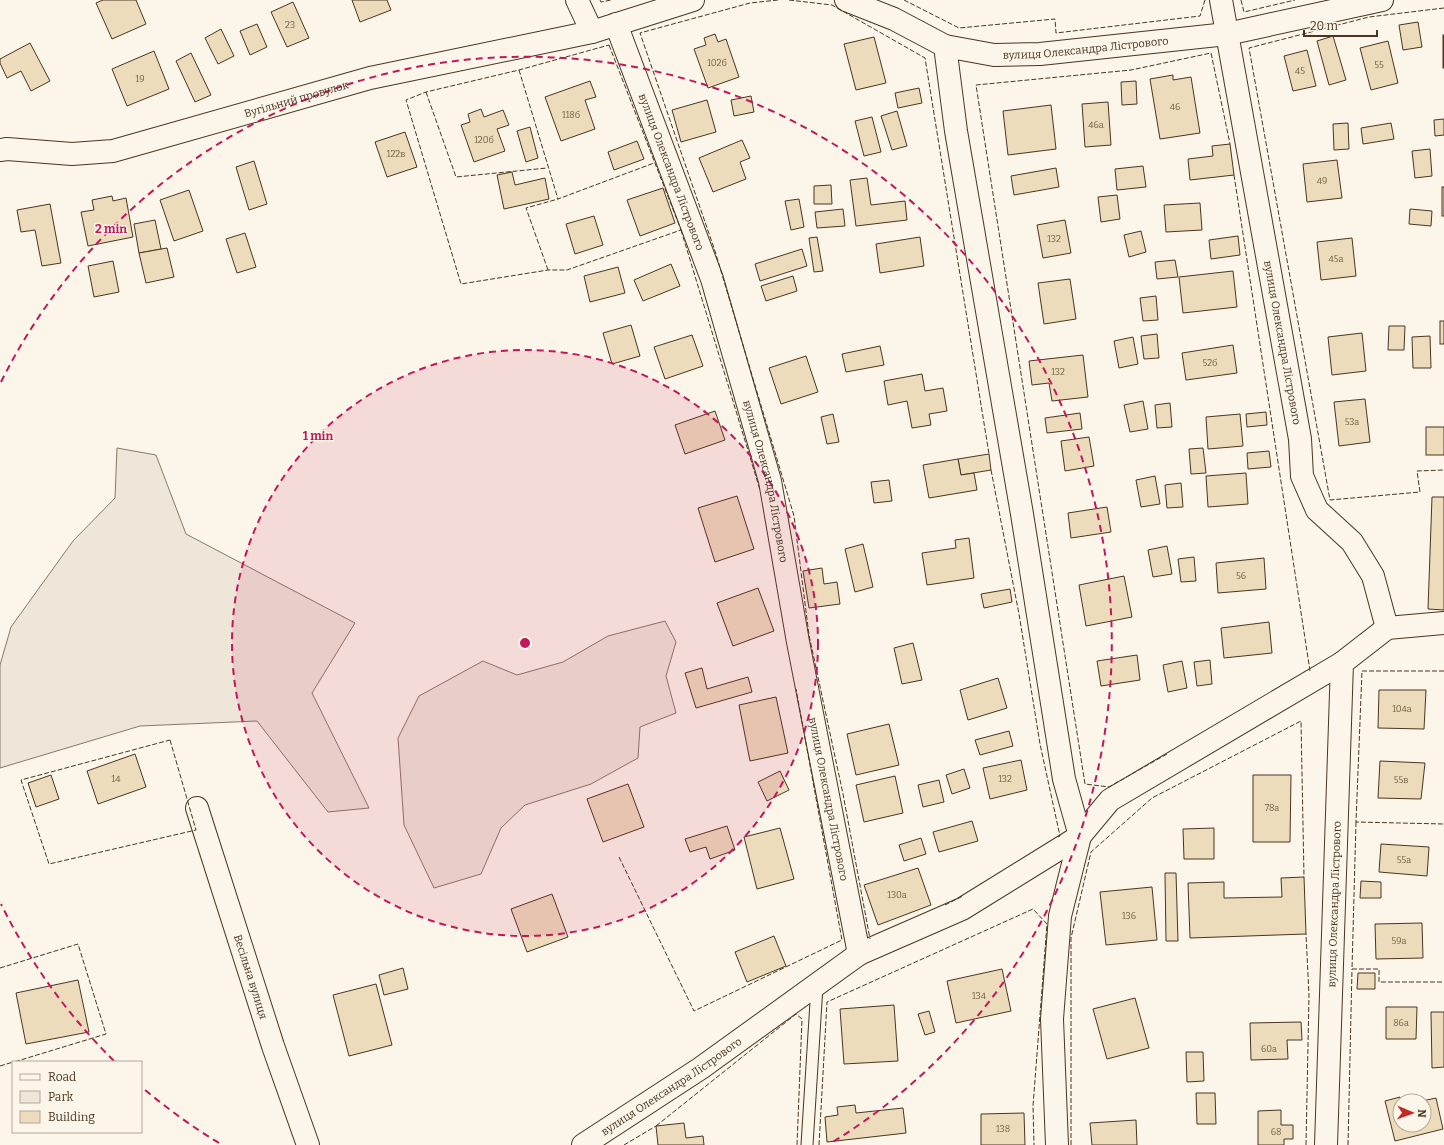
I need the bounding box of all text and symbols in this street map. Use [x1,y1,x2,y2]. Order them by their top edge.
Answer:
scale bar [1304,12,1377,38]
text: 20 m [1310,19,1339,33]
house number: 23 [285,20,295,30]
street label: вулиця Олександра Лістрового [1002,34,1169,61]
house number: 102б [707,58,727,68]
house number: 55 [1374,60,1384,70]
house number: 45 [1295,66,1305,76]
house number: 19 [136,74,144,84]
street label: Вугільний провулок [243,78,351,120]
street label: вулиця Олександра Лістрового [636,92,707,252]
house number: 46 [1170,102,1180,112]
house number: 118б [562,110,580,120]
house number: 46а [1088,120,1104,130]
house number: 120б [474,135,494,145]
house number: 122в [387,149,405,159]
house number: 49 [1317,176,1327,186]
text: 2 min [95,222,127,236]
house number: 132 [1047,234,1061,244]
house number: 45а [1329,254,1344,264]
street label: вулиця Олександра Лістрового [1261,259,1304,426]
house number: 52б [1203,358,1217,368]
house number: 132 [1051,367,1065,377]
street label: вулиця Олександра Лістрового [741,399,791,564]
house number: 53а [1345,417,1359,427]
text: 1 min [303,429,333,443]
house number: 56 [1236,571,1246,581]
centre of rings [518,636,532,650]
house number: 104а [1392,704,1412,714]
street label: вулиця Олександра Лістрового [806,716,851,882]
house number: 14 [112,774,121,784]
house number: 132 [998,774,1012,784]
house number: 55в [1394,775,1408,785]
house number: 78а [1265,803,1279,813]
street label: вулиця Олександра Лістрового [1325,821,1343,988]
house number: 55а [1397,855,1411,865]
house number: 130а [887,890,907,900]
house number: 136 [1122,911,1136,921]
street label: Весільна вулиця [231,933,270,1020]
house number: 59а [1392,936,1407,946]
house number: 134 [972,991,987,1001]
house number: 86а [1393,1018,1409,1028]
street label: вулиця Олександра Лістрового [599,1034,744,1138]
house number: 60а [1261,1044,1277,1054]
legend [12,1061,142,1133]
text: Road [48,1070,76,1084]
text: Park [48,1090,74,1104]
north arrow [1392,1093,1432,1133]
text: N [1415,1109,1428,1118]
text: Building [48,1110,95,1124]
house number: 138 [996,1124,1010,1134]
house number: 68 [1271,1127,1281,1137]

